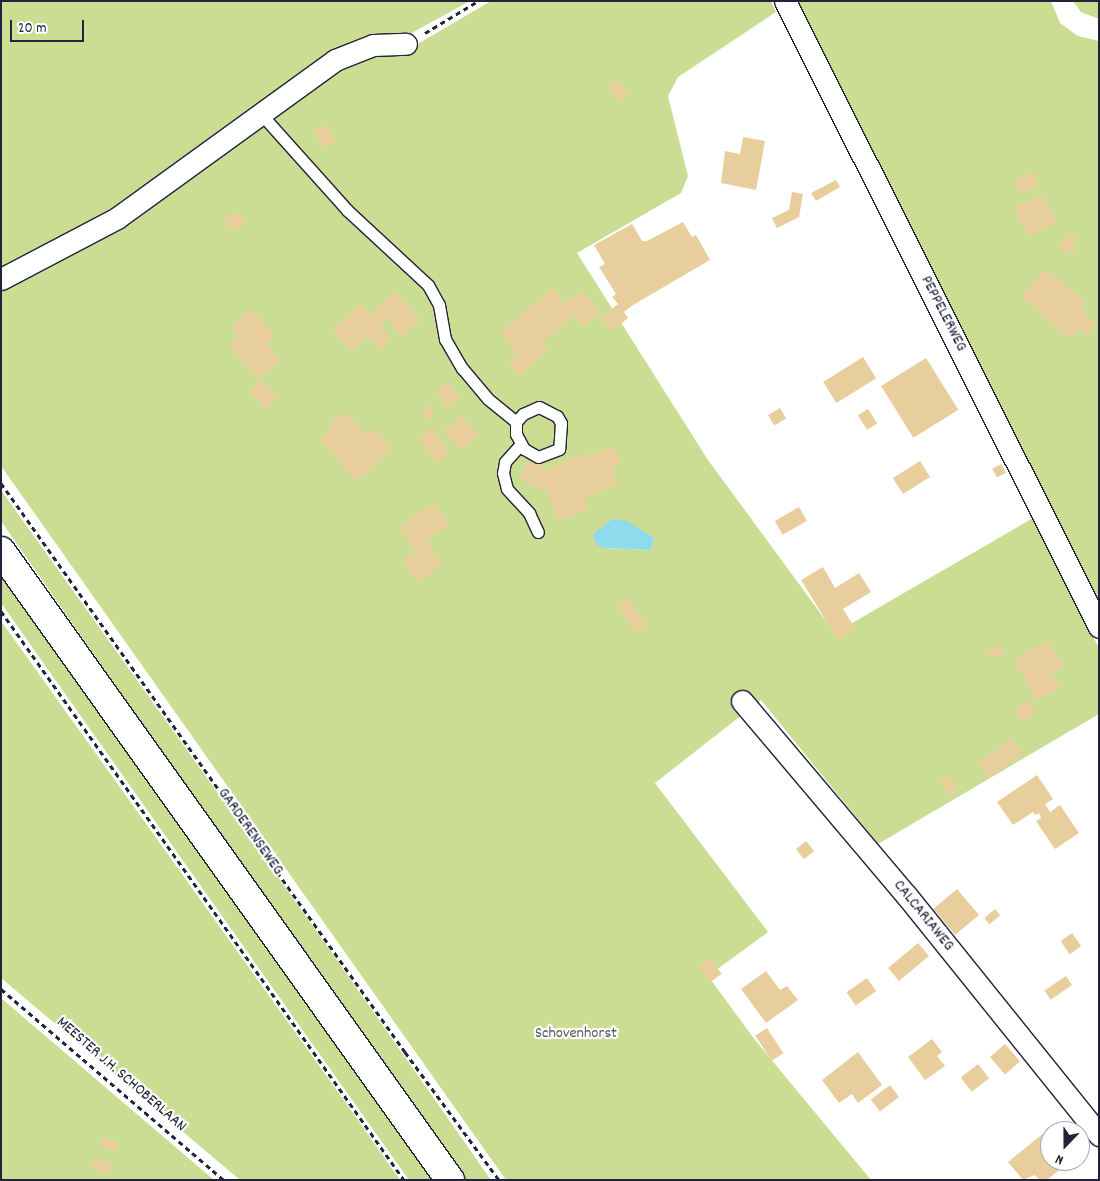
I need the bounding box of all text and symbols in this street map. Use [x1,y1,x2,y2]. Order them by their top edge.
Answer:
scale bar [12,10,86,42]
text: 20 m [18,18,46,40]
street label: PEPPELERWEG [916,273,970,355]
street label: GARDERENSEWEG [213,785,287,879]
street label: CALCARIAWEG [889,877,957,955]
street label: MEESTER J.H. SCHOBERLAAN [52,1013,190,1137]
park label: Schovenhorst [535,1024,617,1044]
north arrow [1040,1121,1090,1171]
text: N [1053,1148,1067,1170]

